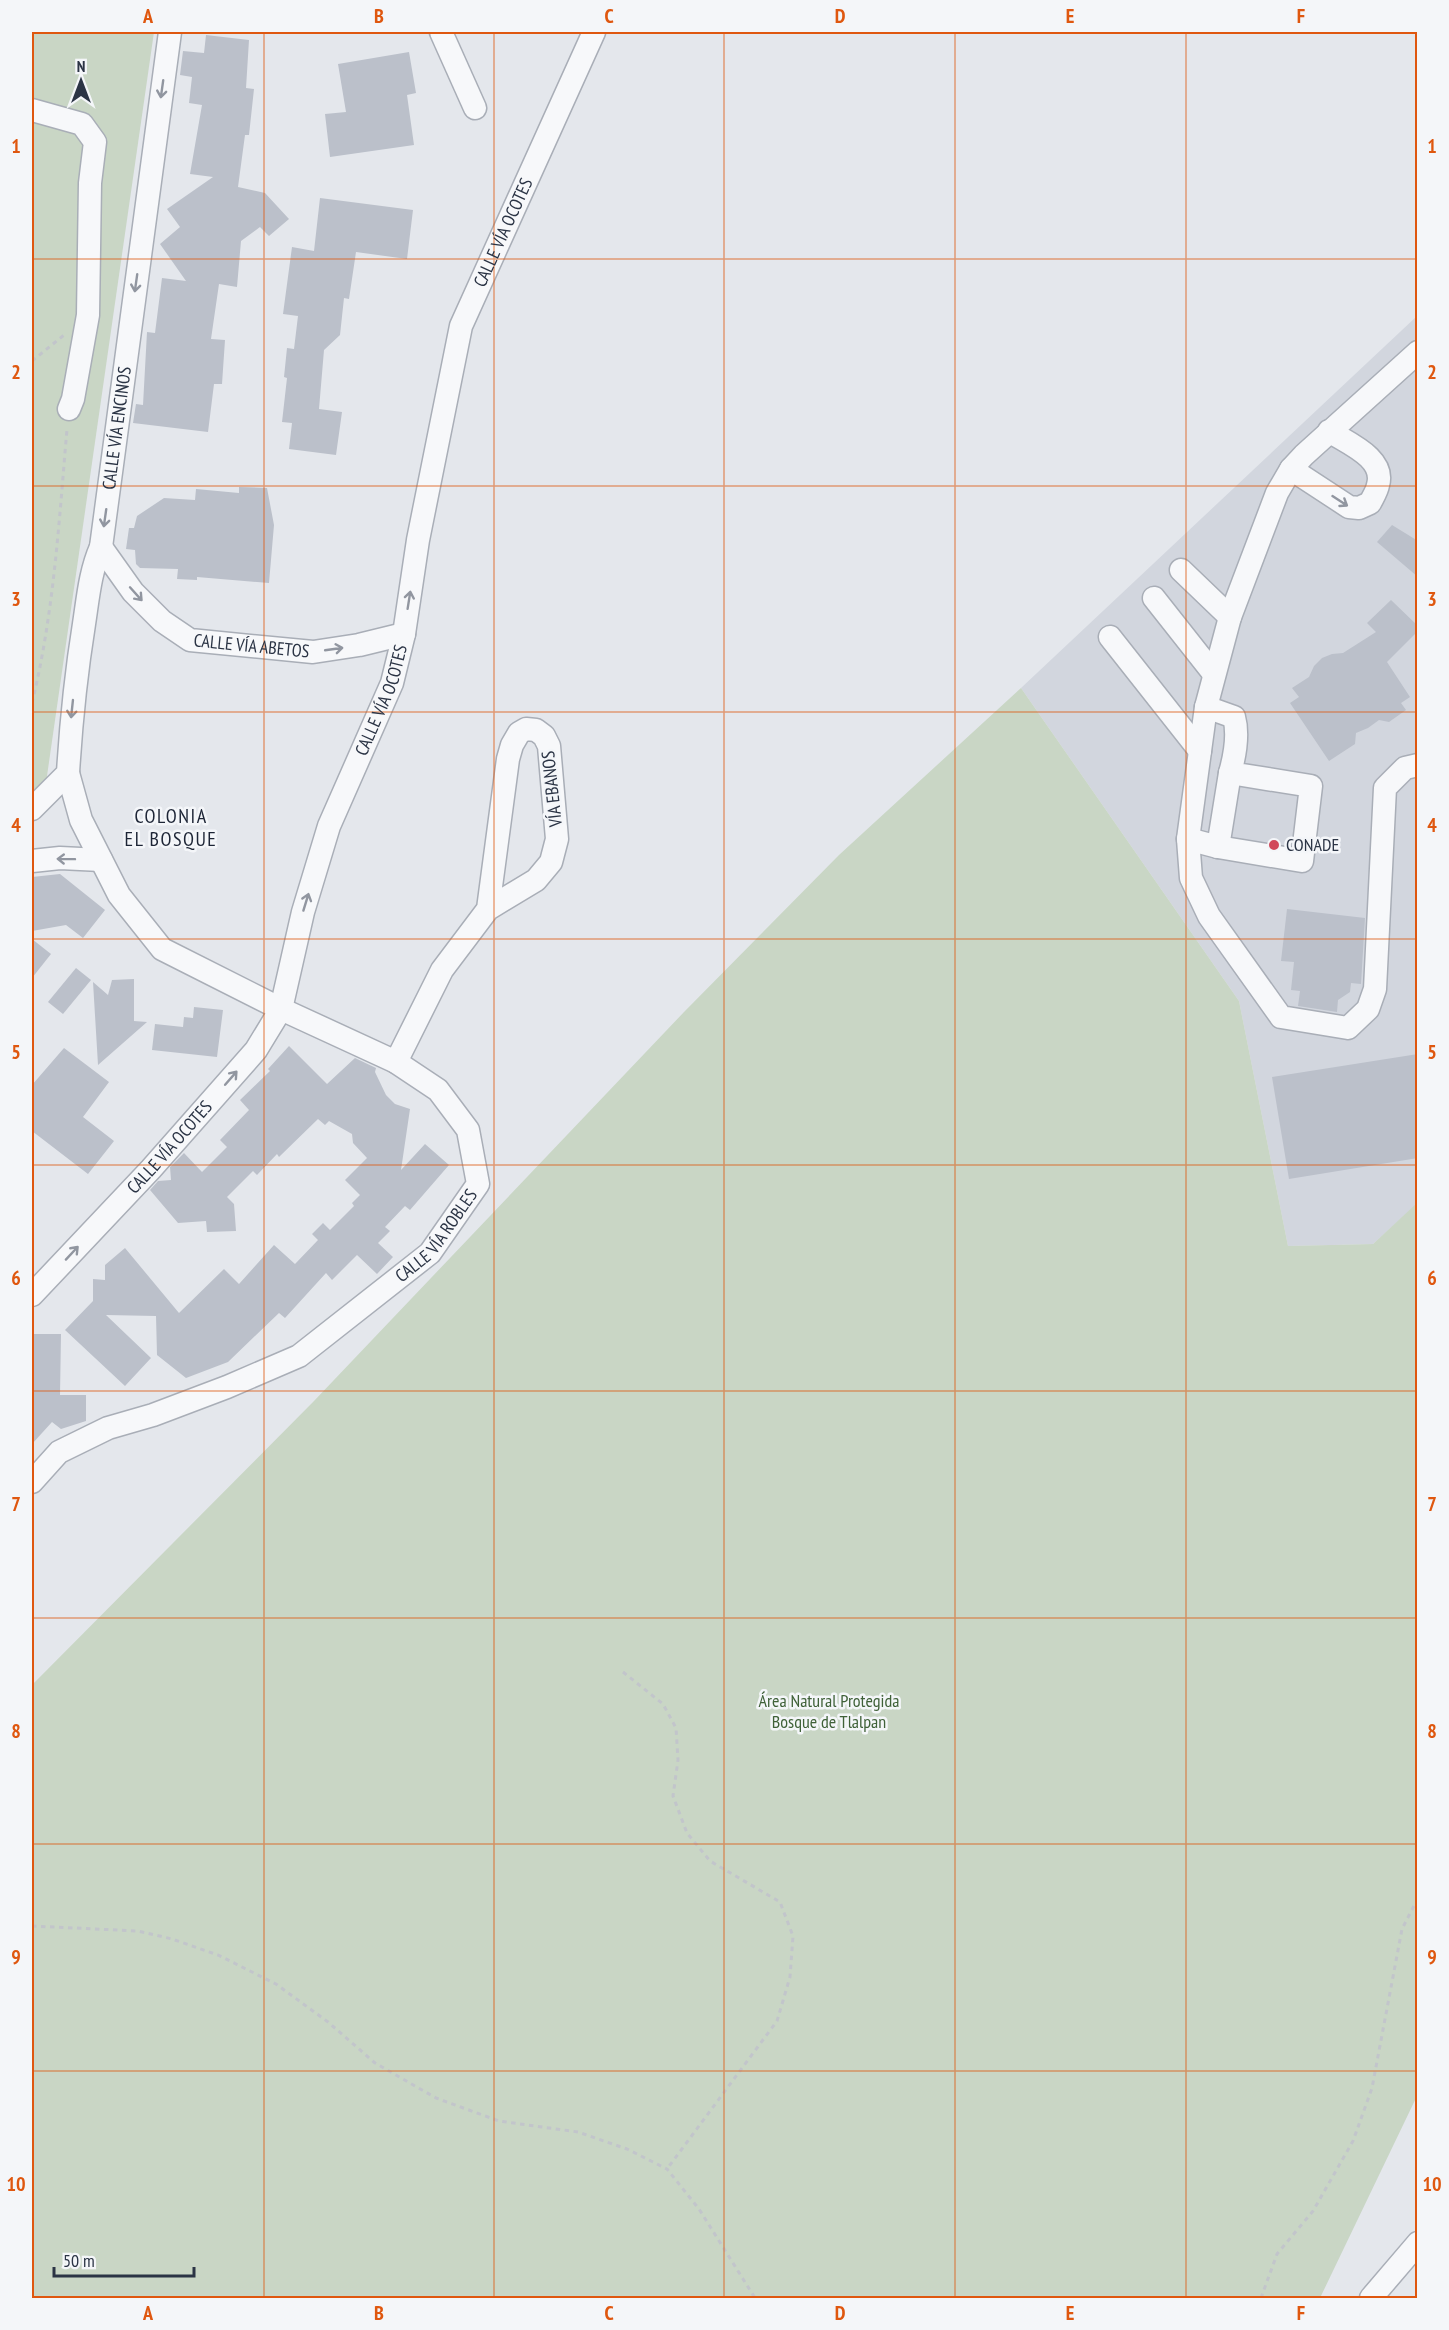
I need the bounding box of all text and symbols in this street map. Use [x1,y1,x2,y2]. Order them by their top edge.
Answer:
text: A [142,3,154,29]
text: B [374,3,384,29]
text: C [604,3,614,29]
text: D [835,3,846,29]
text: E [1066,3,1074,29]
text: F [1297,3,1305,29]
north arrow [51,51,111,111]
text: N [77,56,85,76]
one-way arrow [157,79,168,99]
text: 1 [11,133,21,159]
text: 1 [1427,133,1437,159]
street label: CALLE VÍA OCOTES [468,174,538,290]
one-way arrow [131,272,142,292]
text: 2 [11,359,21,385]
text: 2 [1427,359,1437,385]
street label: CALLE VÍA ENCINOS [97,365,136,491]
one-way arrow [1331,495,1348,507]
one-way arrow [99,507,110,527]
text: 3 [11,586,21,612]
one-way arrow [129,586,143,601]
text: 3 [1427,586,1437,612]
one-way arrow [404,590,415,610]
street label: CALLE VÍA ABETOS [193,628,311,663]
street label: CALLE VÍA OCOTES [349,642,412,759]
one-way arrow [324,643,344,654]
one-way arrow [66,699,77,719]
street label: VÍA EBANOS [536,750,567,829]
district label: COLONIA EL BOSQUE [125,803,217,852]
text: 4 [11,812,21,838]
text: 4 [1427,812,1437,838]
place label: CONADE [1286,833,1339,856]
marker: CONADE [1267,838,1281,852]
one-way arrow [57,853,77,865]
one-way arrow [301,893,312,912]
text: 5 [11,1039,21,1065]
text: 5 [1427,1039,1437,1065]
one-way arrow [224,1071,238,1086]
street label: CALLE VÍA OCOTES [122,1095,217,1198]
street label: CALLE VÍA ROBLES [390,1184,482,1287]
one-way arrow [64,1246,78,1261]
text: 6 [11,1265,21,1291]
text: 6 [1427,1265,1437,1291]
text: 7 [11,1491,21,1517]
text: 7 [1427,1491,1437,1517]
park label: Área Natural Protegida Bosque de Tlalpan [759,1689,899,1733]
text: 8 [11,1718,21,1744]
text: 8 [1427,1718,1437,1744]
text: 9 [11,1944,21,1970]
text: 9 [1427,1944,1437,1970]
text: 10 [6,2171,26,2197]
text: 10 [1422,2171,1442,2197]
scale bar [54,2240,194,2278]
text: 50 m [63,2249,95,2272]
text: A [142,2300,154,2326]
text: B [374,2300,384,2326]
text: C [604,2300,614,2326]
text: D [835,2300,846,2326]
text: E [1066,2300,1074,2326]
text: F [1297,2300,1305,2326]

